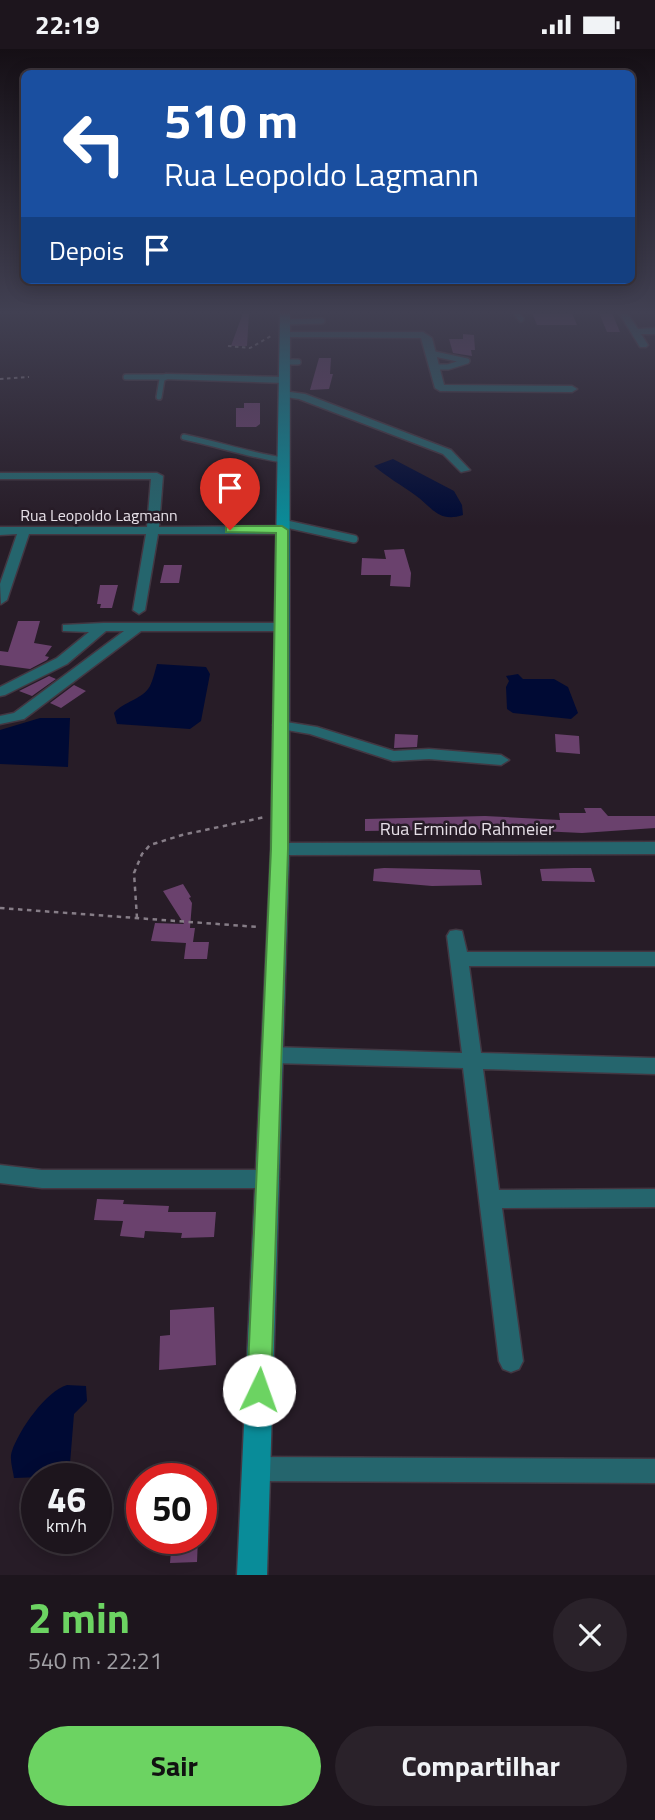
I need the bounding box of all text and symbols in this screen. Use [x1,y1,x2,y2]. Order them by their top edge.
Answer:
text: 22:19 [35,5,100,44]
text: 510 m [164,82,298,157]
icon: left [49,98,140,189]
text: Rua Leopoldo Lagmann [164,150,479,198]
text: Depois [49,231,124,270]
icon: arrive [138,231,176,269]
pin [200,458,260,530]
icon: arrive [211,469,249,507]
street label: Rua Leopoldo Lagmann [20,503,178,527]
street label: Rua Ermindo Rahmeier [380,815,554,842]
position arrow [222,1353,296,1427]
speed limit sign: 50 [126,1463,217,1554]
text: 46 [47,1472,86,1526]
text: km/h [46,1512,87,1539]
text: 2 min [28,1585,130,1649]
button: close [553,1598,627,1672]
text: 540 m · 22:21 [28,1643,163,1678]
button: Sair [28,1726,321,1806]
button: Compartilhar [335,1726,627,1806]

